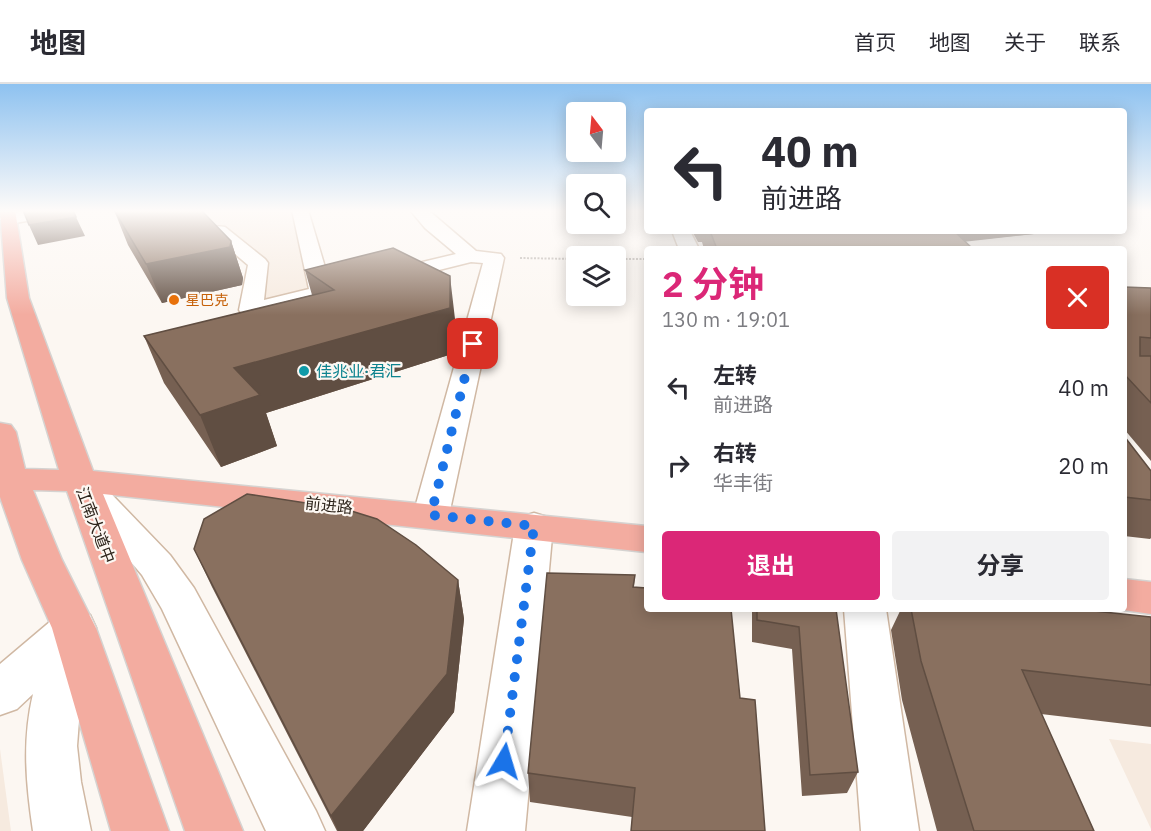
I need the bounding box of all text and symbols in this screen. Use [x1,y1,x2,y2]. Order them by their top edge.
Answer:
text: 地图 [30,24,86,61]
text: 首页 [854,28,896,56]
text: 地图 [929,28,971,56]
text: 关于 [1004,28,1046,56]
text: 联系 [1079,28,1121,56]
north arrow [566,102,626,162]
map controls [566,102,626,306]
text: 40 m [761,124,859,179]
icon: left [662,132,740,210]
button: search [566,174,626,234]
text: 前进路 [761,180,842,215]
button: layers [566,246,626,306]
text: 2 分钟 [662,260,764,307]
button: close [1046,266,1109,329]
place label: 星巴克 [186,291,228,309]
marker: 星巴克 [167,293,181,307]
text: 130 m · 19:01 [662,306,790,333]
pin [447,318,498,369]
icon: arrive [456,327,489,360]
text: 左转 [713,360,757,389]
place label: 佳兆业·君汇 [316,361,401,381]
marker: 佳兆业·君汇 [297,364,311,378]
icon: left [662,371,695,404]
text: 40 m [1058,373,1109,402]
text: 前进路 [713,391,773,418]
text: 右转 [713,438,757,467]
icon: right [662,449,695,482]
text: 20 m [1058,451,1109,480]
text: 华丰街 [713,469,773,496]
street label: 江南大道中 [72,484,120,566]
street label: 前进路 [304,493,354,517]
button: 退出 [662,531,880,600]
button: 分享 [892,531,1109,600]
position arrow [472,729,536,793]

